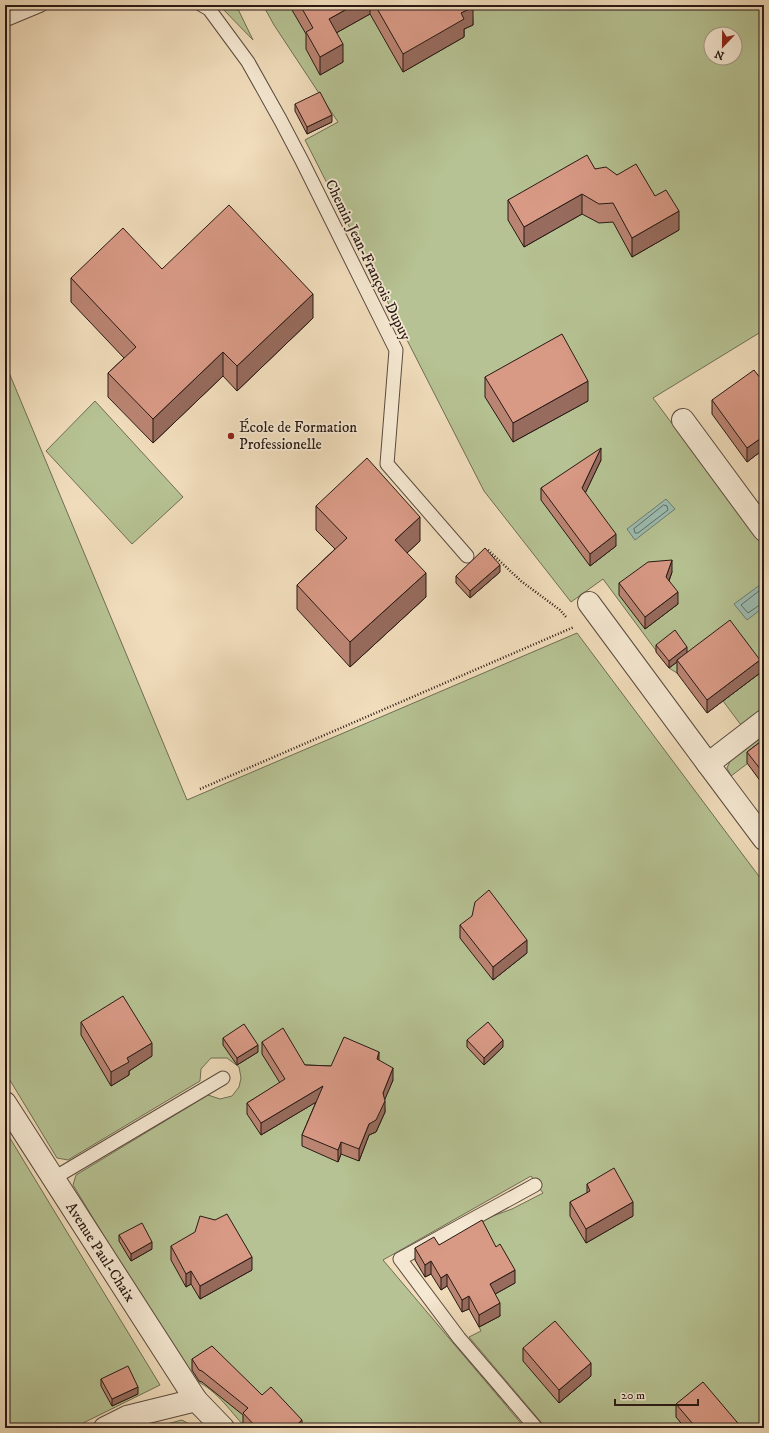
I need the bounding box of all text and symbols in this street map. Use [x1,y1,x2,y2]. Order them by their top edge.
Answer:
north arrow [703,26,743,66]
text: N [713,46,726,63]
street label: Chemin Jean-François Dupuy [321,176,416,344]
place label: École de Formation Professionelle [239,418,357,454]
marker: École de Formation Professionelle [226,431,236,441]
street label: Avenue Paul-Chaix [62,1198,140,1306]
scale bar [615,1381,698,1407]
text: 20 m [621,1388,645,1403]

